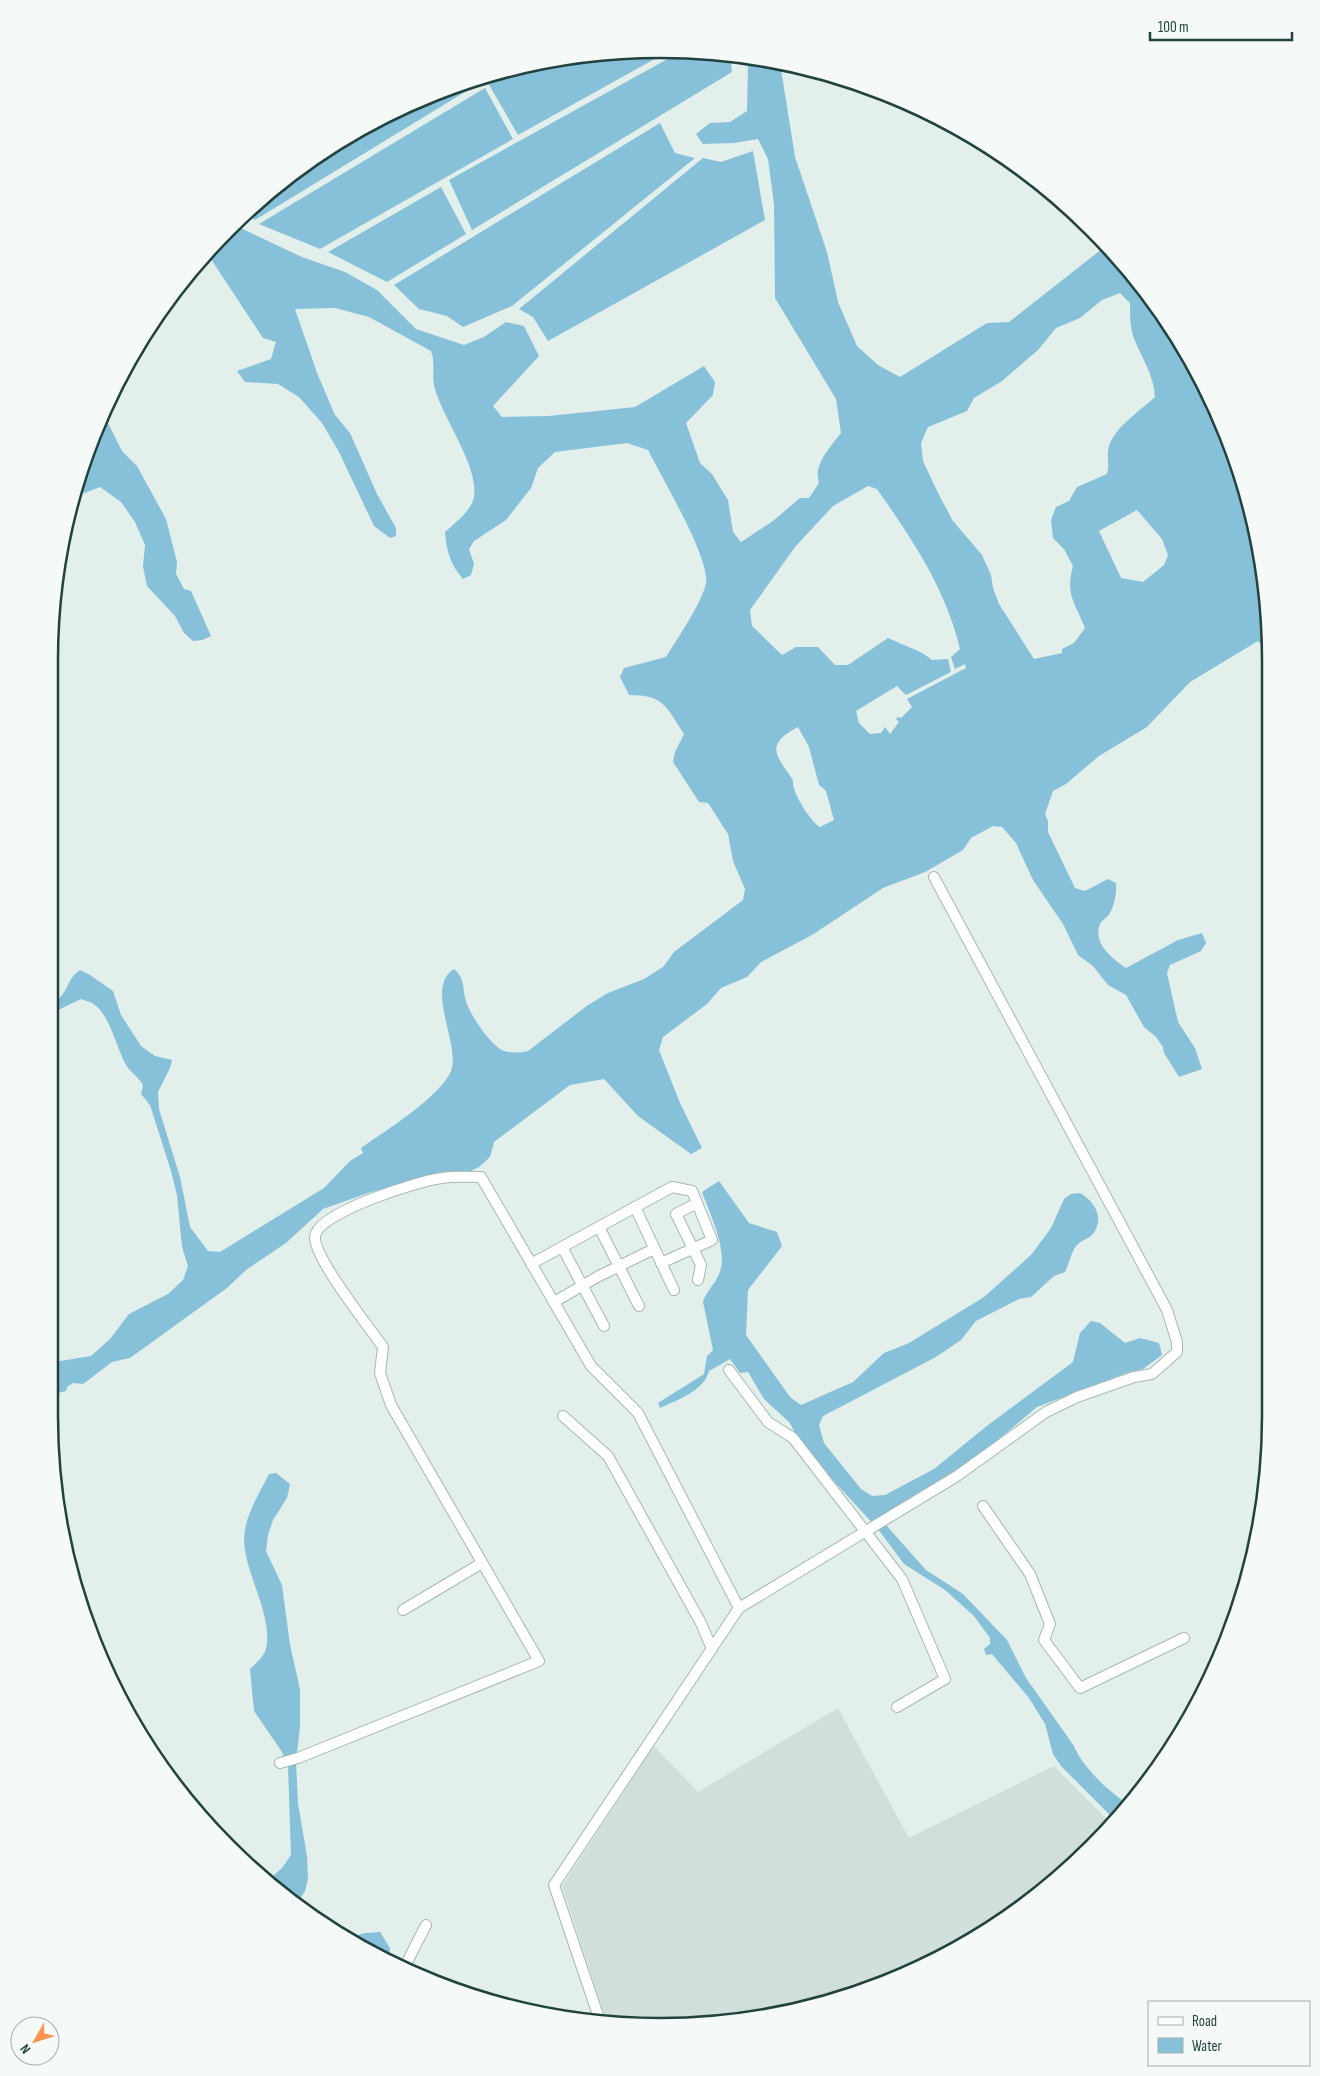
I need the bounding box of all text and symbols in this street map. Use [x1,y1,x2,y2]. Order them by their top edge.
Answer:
scale bar [1150,10,1292,42]
text: 100 m [1158,18,1189,37]
legend [1148,2001,1310,2066]
text: Road [1192,2012,1217,2031]
north arrow [10,2016,60,2066]
text: Water [1192,2037,1223,2056]
text: N [16,2041,34,2057]

